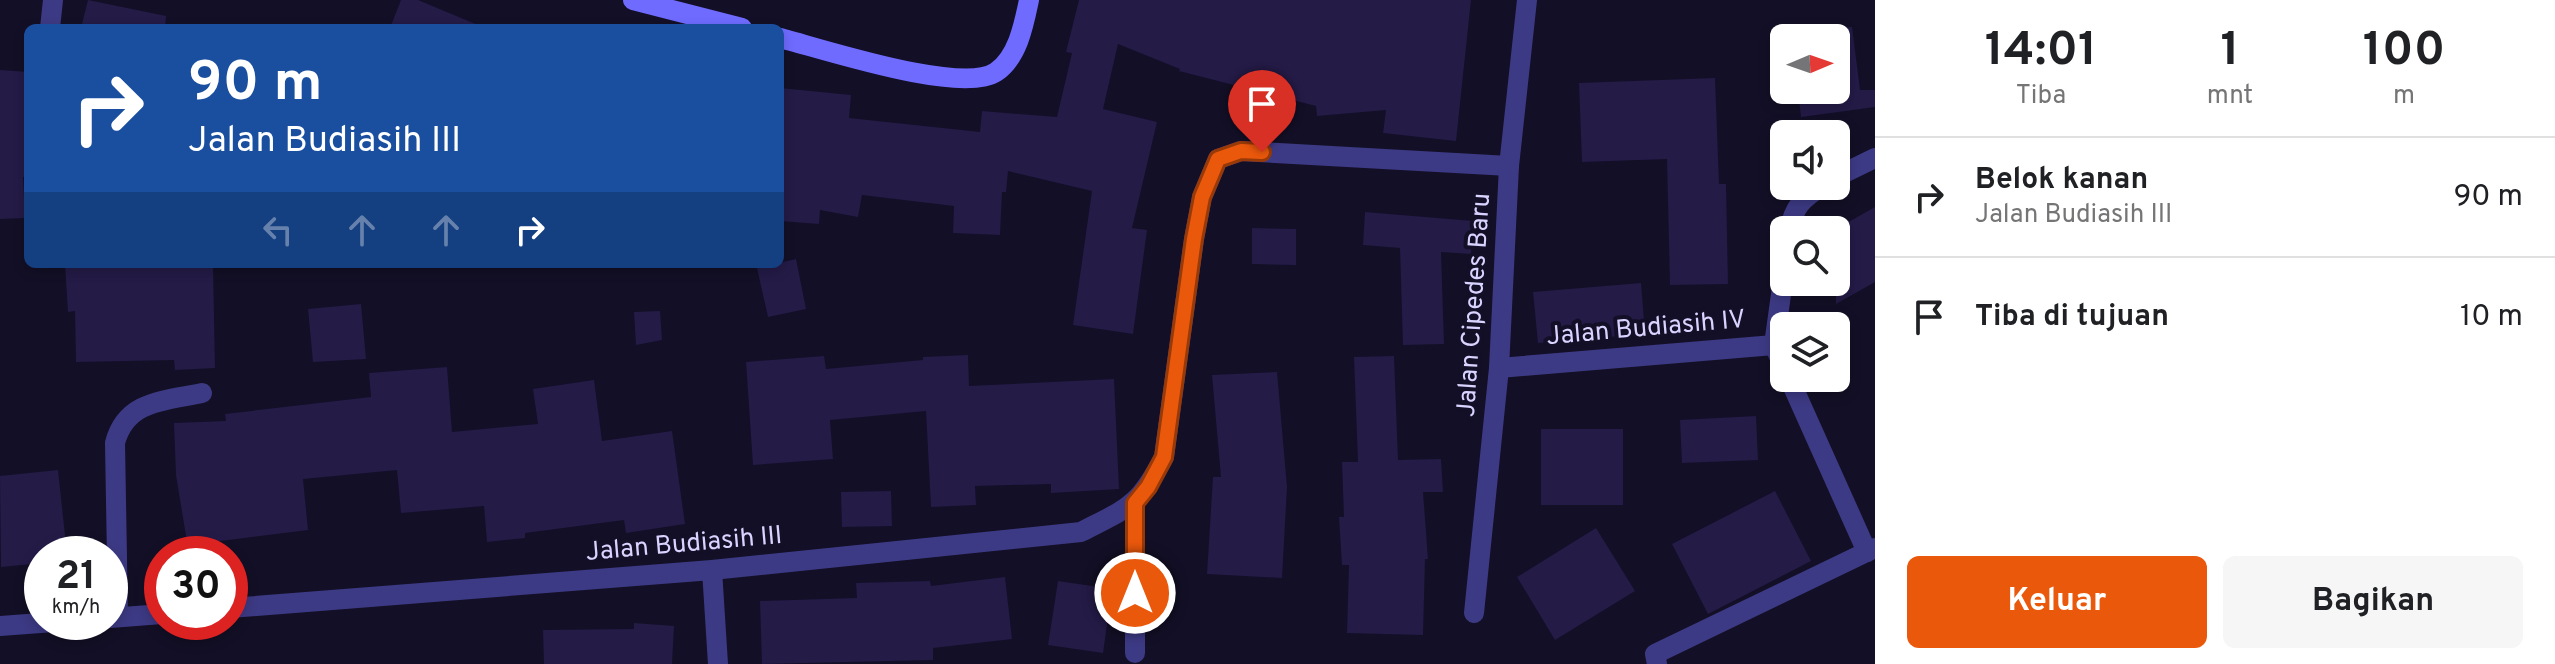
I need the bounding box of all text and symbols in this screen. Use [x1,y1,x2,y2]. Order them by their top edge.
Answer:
text: 14:01 [1985,22,2097,82]
text: 1 [2220,22,2240,82]
text: 100 [2363,22,2445,82]
north arrow [1770,24,1850,104]
map controls [1770,24,1850,392]
text: 90 m [188,50,323,120]
icon: right [56,56,160,160]
pin [1228,70,1296,152]
text: Tiba [2016,80,2066,113]
text: mnt [2207,80,2253,113]
text: m [2393,80,2415,113]
icon: arrive [1240,82,1284,126]
text: Jalan Budiasih III [188,119,461,165]
button: sound [1770,120,1850,200]
text: Belok kanan [1975,162,2148,199]
icon: right [1907,175,1951,219]
text: 90 m [2454,179,2523,216]
street label: Jalan Cipedes Baru [1451,192,1499,418]
text: Jalan Budiasih III [1975,199,2172,232]
icon: left [256,208,300,252]
icon: ahead [340,208,384,252]
icon: ahead [424,208,468,252]
icon: right [508,208,552,252]
button: search [1770,216,1850,296]
icon: arrive [1907,295,1951,339]
text: Tiba di tujuan [1975,299,2169,336]
text: 10 m [2460,299,2523,336]
street label: Jalan Budiasih IV [1545,304,1747,354]
button: layers [1770,312,1850,392]
street label: Jalan Budiasih III [584,520,784,570]
speed limit sign: 30 [144,536,248,640]
position arrow [1093,551,1177,635]
text: 21 [56,553,96,603]
button: Keluar [1907,556,2207,648]
button: Bagikan [2223,556,2523,648]
text: km/h [52,595,100,621]

